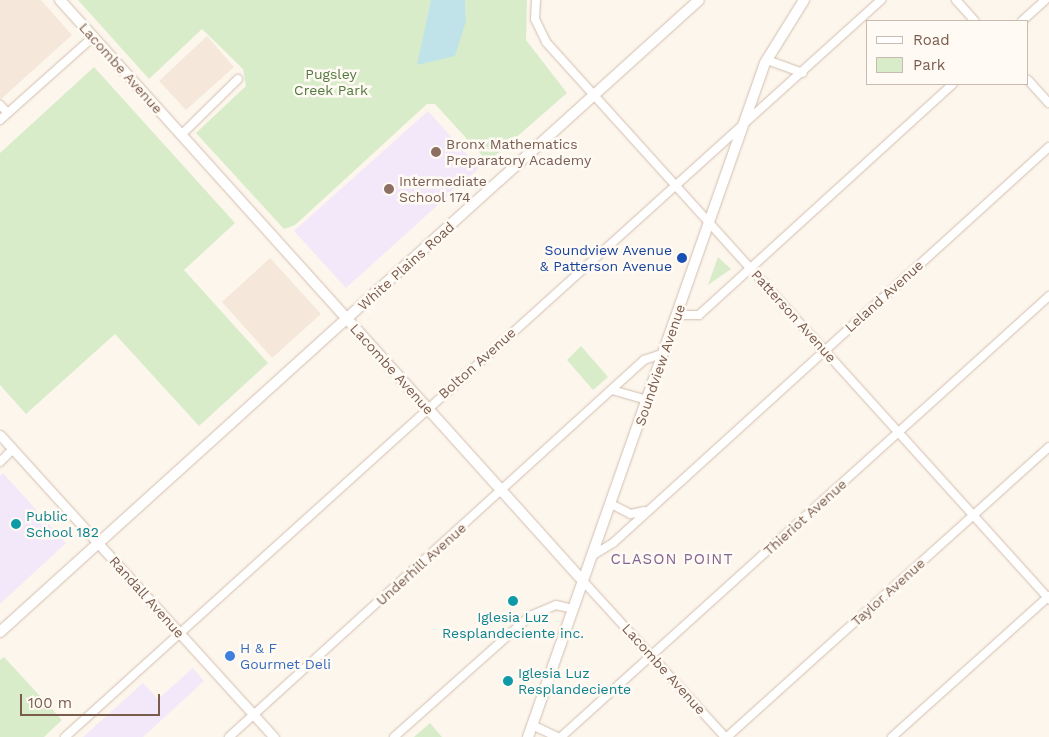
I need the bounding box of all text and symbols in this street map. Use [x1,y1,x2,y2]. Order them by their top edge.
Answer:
street label: Lacombe Avenue [76,19,166,117]
legend [866,20,1029,85]
text: Road [913,31,950,49]
text: Park [913,56,945,74]
park label: Pugsley Creek Park [294,66,368,98]
place label: Bronx Mathematics Preparatory Academy [446,136,592,168]
marker: Bronx Mathematics Preparatory Academy [430,146,442,158]
place label: Intermediate School 174 [399,173,487,206]
marker: Intermediate School 174 [383,183,395,195]
street label: White Plains Road [354,218,458,314]
place label: Soundview Avenue & Patterson Avenue [539,242,672,274]
marker: Soundview Avenue & Patterson Avenue [676,252,688,264]
street label: Leland Avenue [841,256,927,336]
street label: Patterson Avenue [748,266,840,366]
street label: Soundview Avenue [631,302,689,428]
street label: Lacombe Avenue [347,320,437,418]
street label: Bolton Avenue [435,324,519,402]
street label: Thieriot Avenue [760,475,850,559]
place label: Public School 182 [26,508,100,540]
marker: Public School 182 [10,518,22,530]
street label: Underhill Avenue [372,519,470,609]
district label: CLASON POINT [609,551,735,569]
street label: Randall Avenue [105,552,189,642]
street label: Taylor Avenue [847,554,929,630]
marker: Iglesia Luz Resplandeciente inc. [507,595,519,607]
place label: Iglesia Luz Resplandeciente inc. [442,609,584,642]
street label: Lacombe Avenue [619,620,709,718]
place label: H & F Gourmet Deli [240,640,331,672]
marker: H & F Gourmet Deli [224,650,236,662]
place label: Iglesia Luz Resplandeciente [518,665,631,698]
marker: Iglesia Luz Resplandeciente [502,675,514,687]
scale bar [22,684,162,716]
text: 100 m [28,694,72,712]

